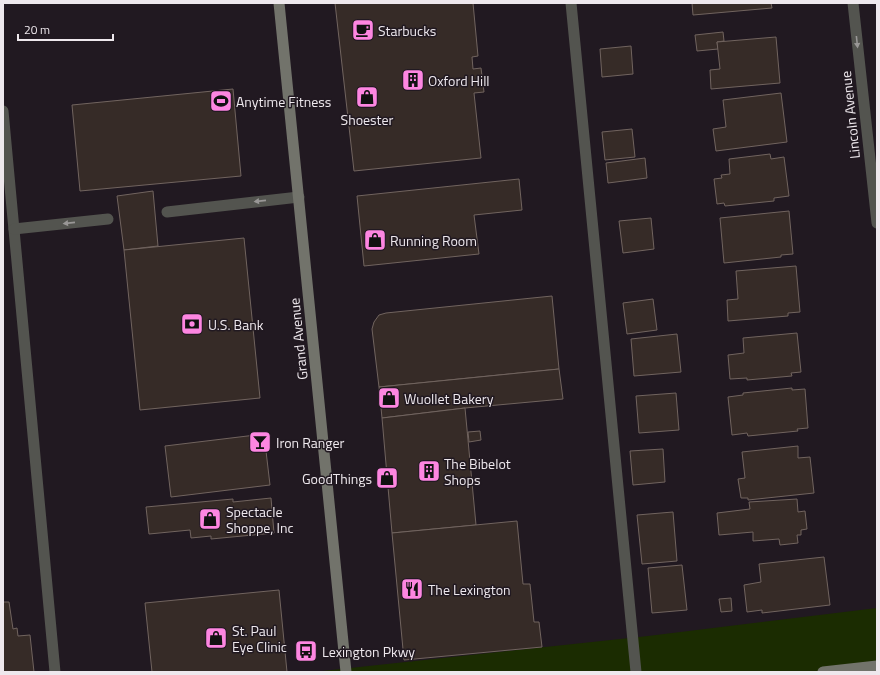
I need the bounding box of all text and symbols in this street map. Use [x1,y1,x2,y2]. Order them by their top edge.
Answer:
scale bar [18,16,113,42]
cafe icon: Starbucks [350,17,376,43]
text: 20 m [24,20,50,39]
place label: Starbucks [378,20,436,41]
one-way arrow [854,36,861,48]
building icon: Oxford Hill [400,67,426,93]
place label: Oxford Hill [428,70,490,91]
street label: Lincoln Avenue [835,70,865,160]
shop icon: Shoester [354,84,380,110]
sports icon: Anytime Fitness [208,88,234,114]
place label: Anytime Fitness [236,91,331,112]
place label: Shoester [341,109,394,130]
one-way arrow [254,198,266,205]
one-way arrow [63,220,76,226]
shop icon: Running Room [362,227,388,253]
place label: Running Room [390,230,477,251]
street label: Grand Avenue [283,297,313,381]
bank icon: U.S. Bank [179,311,205,337]
place label: U.S. Bank [208,314,264,335]
shop icon: Wuollet Bakery [376,385,402,411]
place label: Wuollet Bakery [404,388,494,409]
bar icon: Iron Ranger [247,429,273,455]
place label: Iron Ranger [276,432,345,453]
place label: The Bibelot Shops [444,453,511,490]
building icon: The Bibelot Shops [416,458,442,484]
shop icon: GoodThings [374,465,400,491]
place label: GoodThings [302,468,372,489]
place label: Spectacle Shoppe, Inc [226,501,294,538]
shop icon: Spectacle Shoppe, Inc [197,506,223,532]
restaurant icon: The Lexington [399,576,425,602]
place label: The Lexington [428,579,511,600]
place label: St. Paul Eye Clinic [232,620,287,657]
shop icon: St. Paul Eye Clinic [203,625,229,651]
bus stop icon: Lexington Pkwy [293,638,319,664]
place label: Lexington Pkwy [322,641,415,662]

